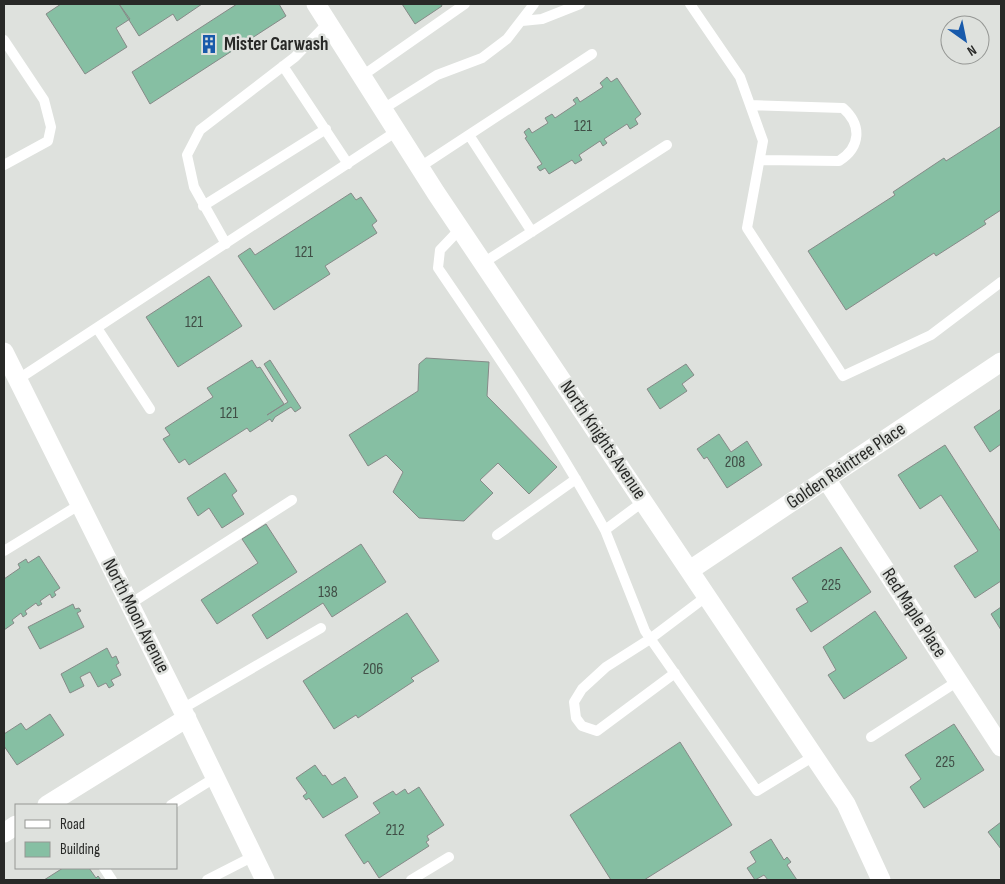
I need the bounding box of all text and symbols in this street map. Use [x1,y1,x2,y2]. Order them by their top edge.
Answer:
north arrow [940,15,990,65]
building icon: Mister Carwash [198,33,220,55]
place label: Mister Carwash [224,33,329,56]
text: N [964,41,980,60]
house number: 121 [574,117,592,136]
house number: 121 [295,243,313,262]
house number: 121 [185,313,203,332]
street label: North Knights Avenue [555,376,651,504]
house number: 121 [220,404,238,423]
street label: Golden Raintree Place [782,418,910,514]
house number: 208 [725,453,745,472]
street label: North Moon Avenue [97,555,175,677]
street label: Red Maple Place [877,564,951,662]
house number: 225 [821,576,841,595]
house number: 138 [318,583,338,602]
house number: 206 [363,660,383,679]
house number: 225 [935,753,955,772]
legend [15,804,178,869]
text: Road [60,815,85,834]
house number: 212 [385,821,405,840]
text: Building [60,840,100,859]

